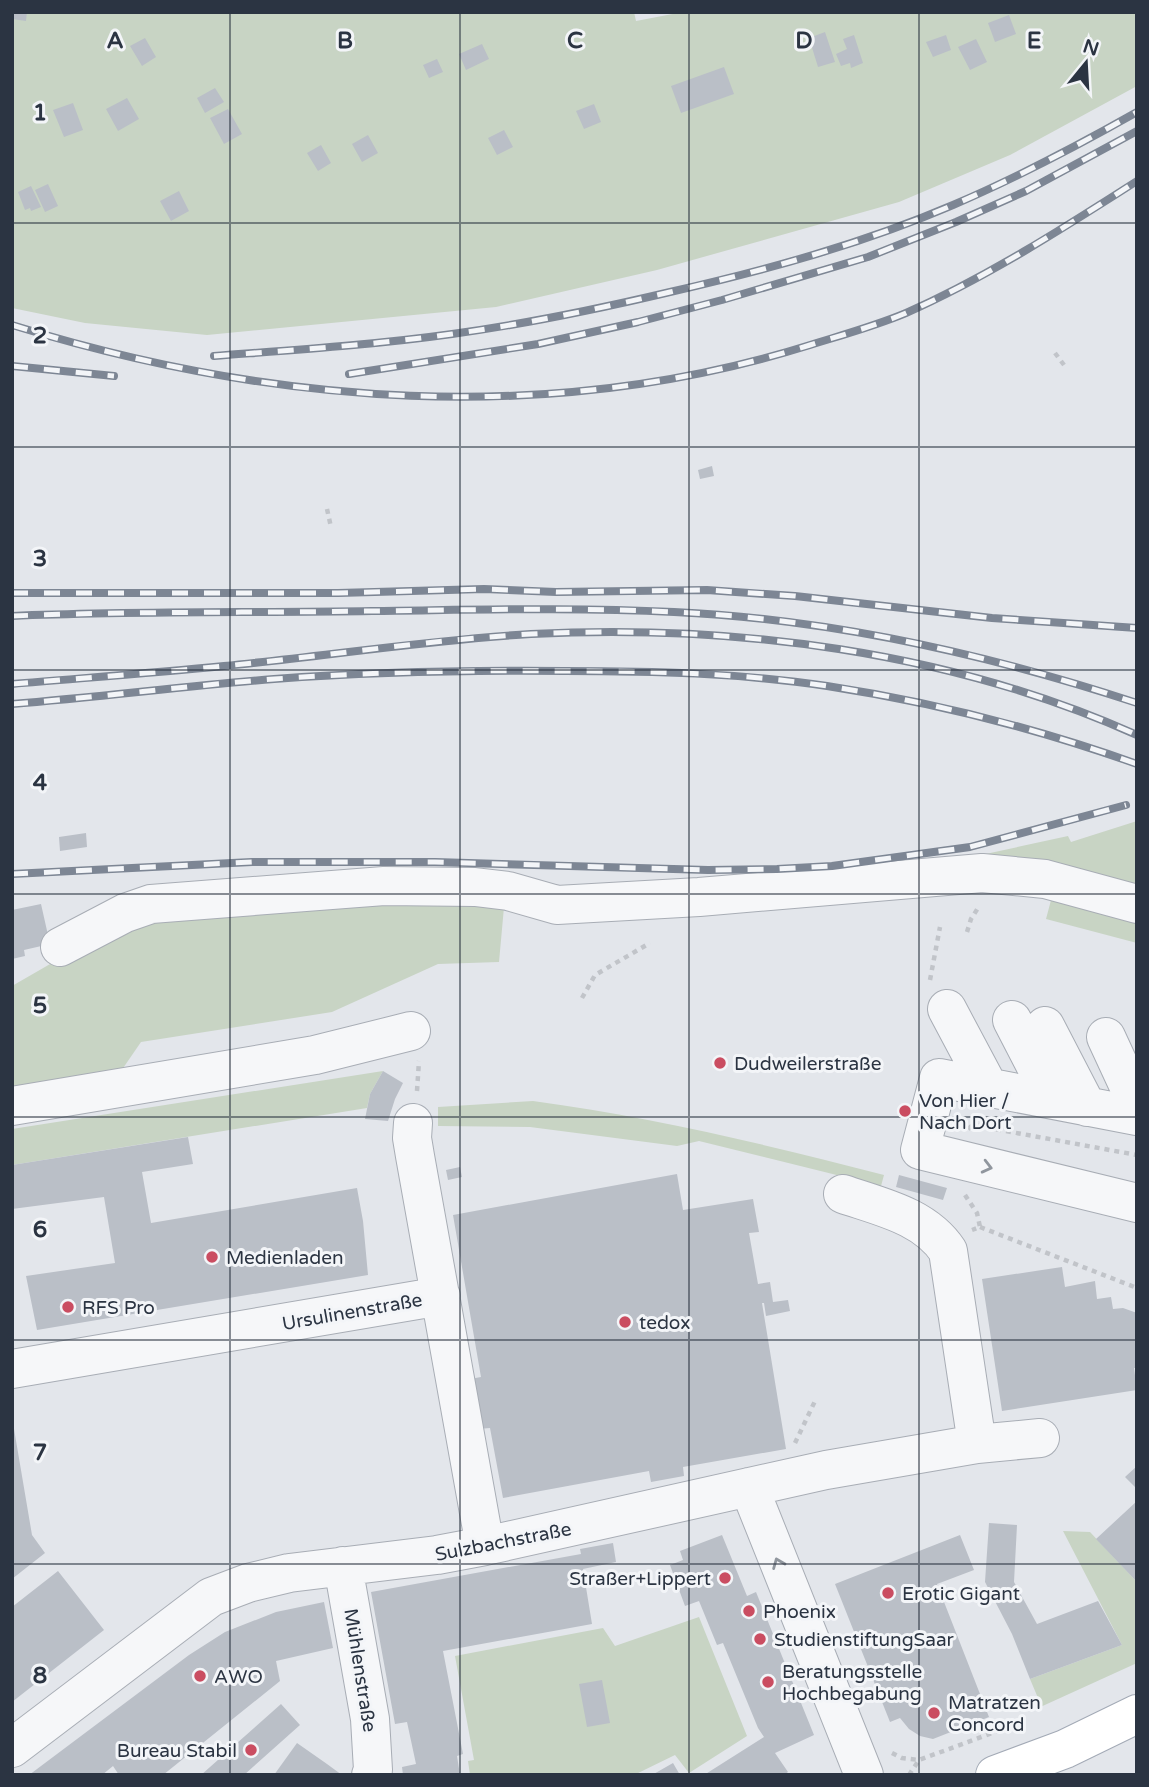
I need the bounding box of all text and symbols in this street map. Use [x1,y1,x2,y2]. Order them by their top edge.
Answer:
text: A [106,27,124,55]
text: B [337,27,353,55]
text: C [567,27,583,55]
text: D [795,27,813,55]
text: E [1027,27,1041,55]
north arrow [1051,28,1121,98]
text: N [1080,35,1102,61]
text: 1 [33,99,47,127]
text: 2 [33,322,47,350]
text: 3 [33,545,47,573]
text: 4 [33,769,48,797]
text: 5 [33,992,47,1020]
place label: Dudweilerstraße [734,1053,881,1075]
marker: Dudweilerstraße [712,1055,728,1071]
place label: Von Hier / Nach Dort [919,1090,1012,1134]
marker: Von Hier / Nach Dort [897,1103,913,1119]
one-way arrow [981,1158,993,1173]
text: 6 [33,1216,47,1244]
place label: Medienladen [226,1247,344,1269]
marker: Medienladen [204,1249,220,1265]
street label: Ursulinenstraße [280,1289,424,1335]
place label: RFS Pro [82,1297,155,1319]
marker: RFS Pro [60,1299,76,1315]
place label: tedox [639,1312,690,1334]
marker: tedox [617,1314,633,1330]
text: 7 [33,1439,47,1467]
street label: Sulzbachstraße [433,1518,573,1566]
one-way arrow [773,1558,787,1570]
place label: Straßer+Lippert [569,1568,711,1590]
marker: Straßer+Lippert [717,1570,733,1586]
place label: Erotic Gigant [902,1583,1020,1605]
marker: Erotic Gigant [880,1585,896,1601]
place label: Phoenix [763,1601,836,1623]
marker: Phoenix [741,1603,757,1619]
street label: Mühlenstraße [339,1607,381,1734]
place label: StudienstiftungSaar [774,1629,955,1651]
marker: StudienstiftungSaar [752,1631,768,1647]
place label: Beratungsstelle Hochbegabung [782,1661,922,1705]
text: 8 [33,1662,47,1690]
place label: AWO [214,1666,263,1688]
marker: AWO [192,1668,208,1684]
marker: Beratungsstelle Hochbegabung [760,1674,776,1690]
place label: Matratzen Concord [948,1692,1041,1736]
marker: Matratzen Concord [926,1705,942,1721]
place label: Bureau Stabil [117,1740,237,1762]
marker: Bureau Stabil [243,1742,259,1758]

